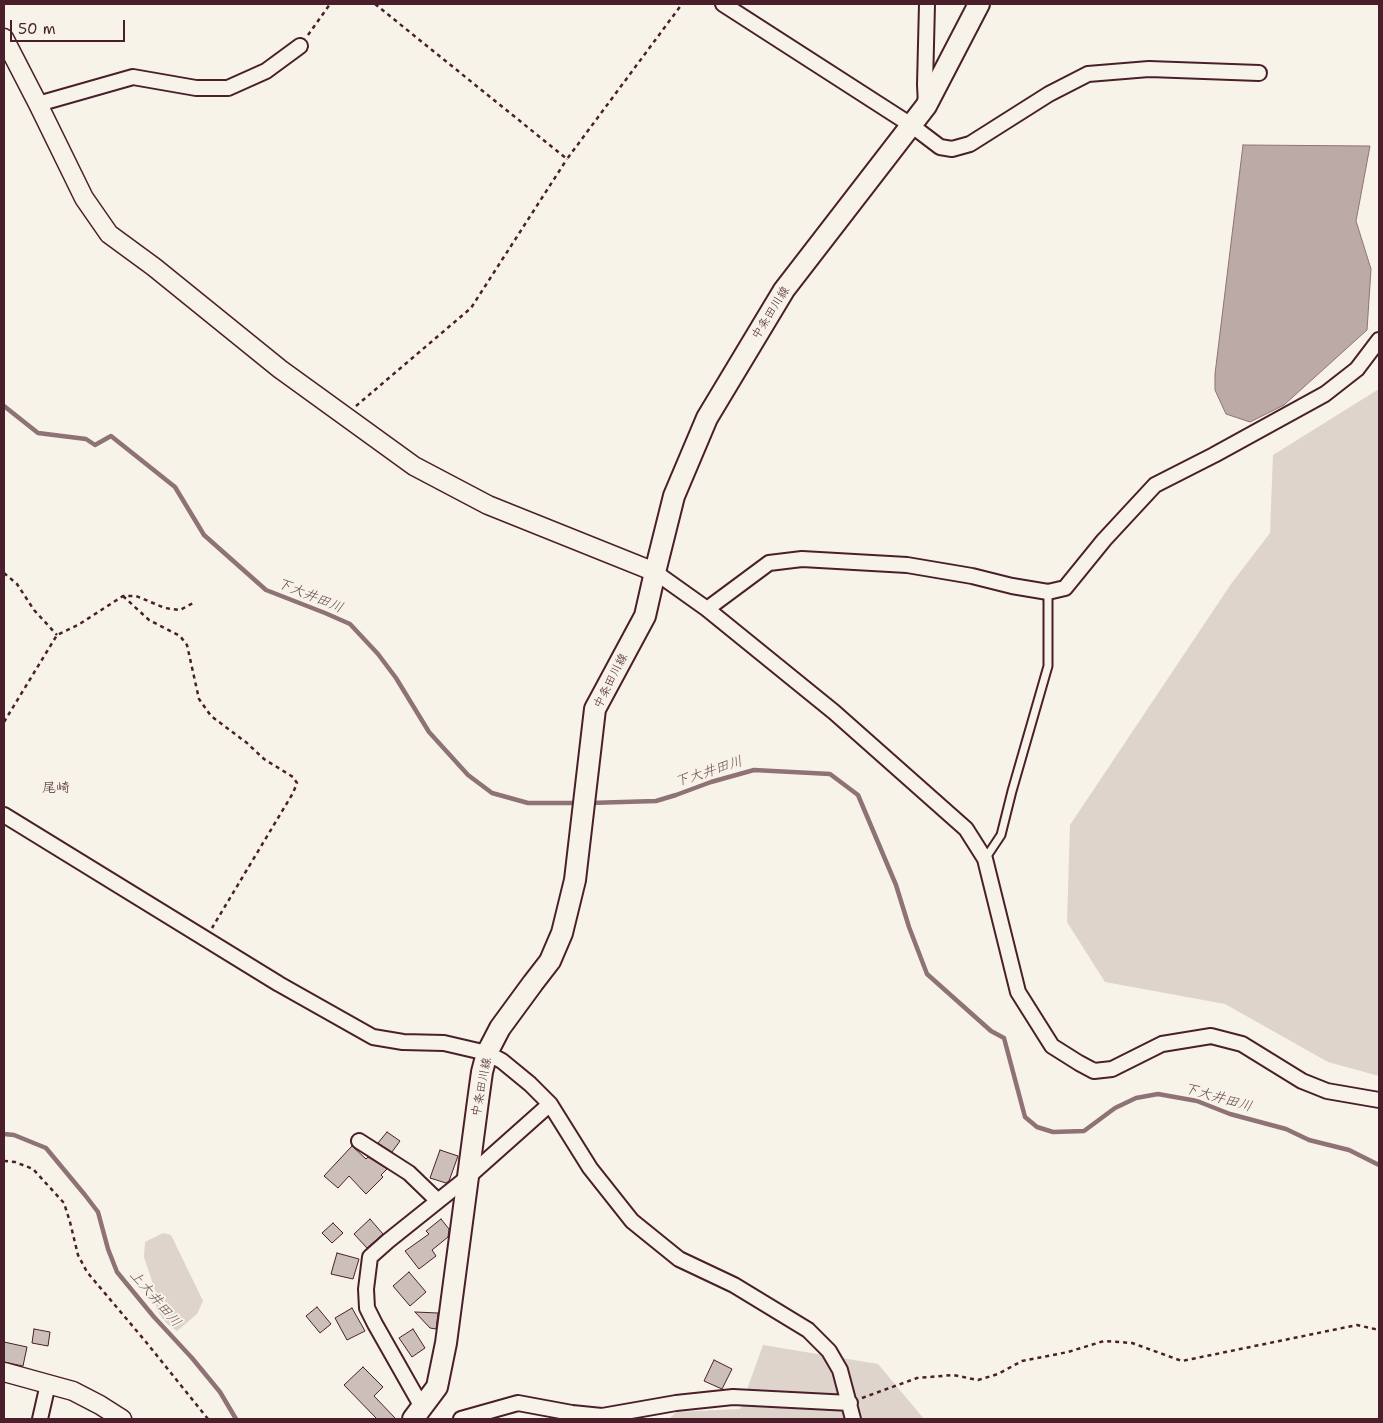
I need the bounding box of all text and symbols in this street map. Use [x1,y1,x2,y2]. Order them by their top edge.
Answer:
scale bar [12,10,128,42]
text: 50 m [18,19,56,39]
street label: 中条田川線 [749,284,793,342]
water label: 下大井田川 [274,575,346,617]
street label: 中条田川線 [591,651,631,711]
water label: 下大井田川 [673,753,745,791]
district label: 尾崎 [42,780,70,796]
street label: 中条田川線 [469,1056,495,1118]
water label: 下大井田川 [1182,1080,1254,1116]
water label: 上大井田川 [126,1267,184,1331]

